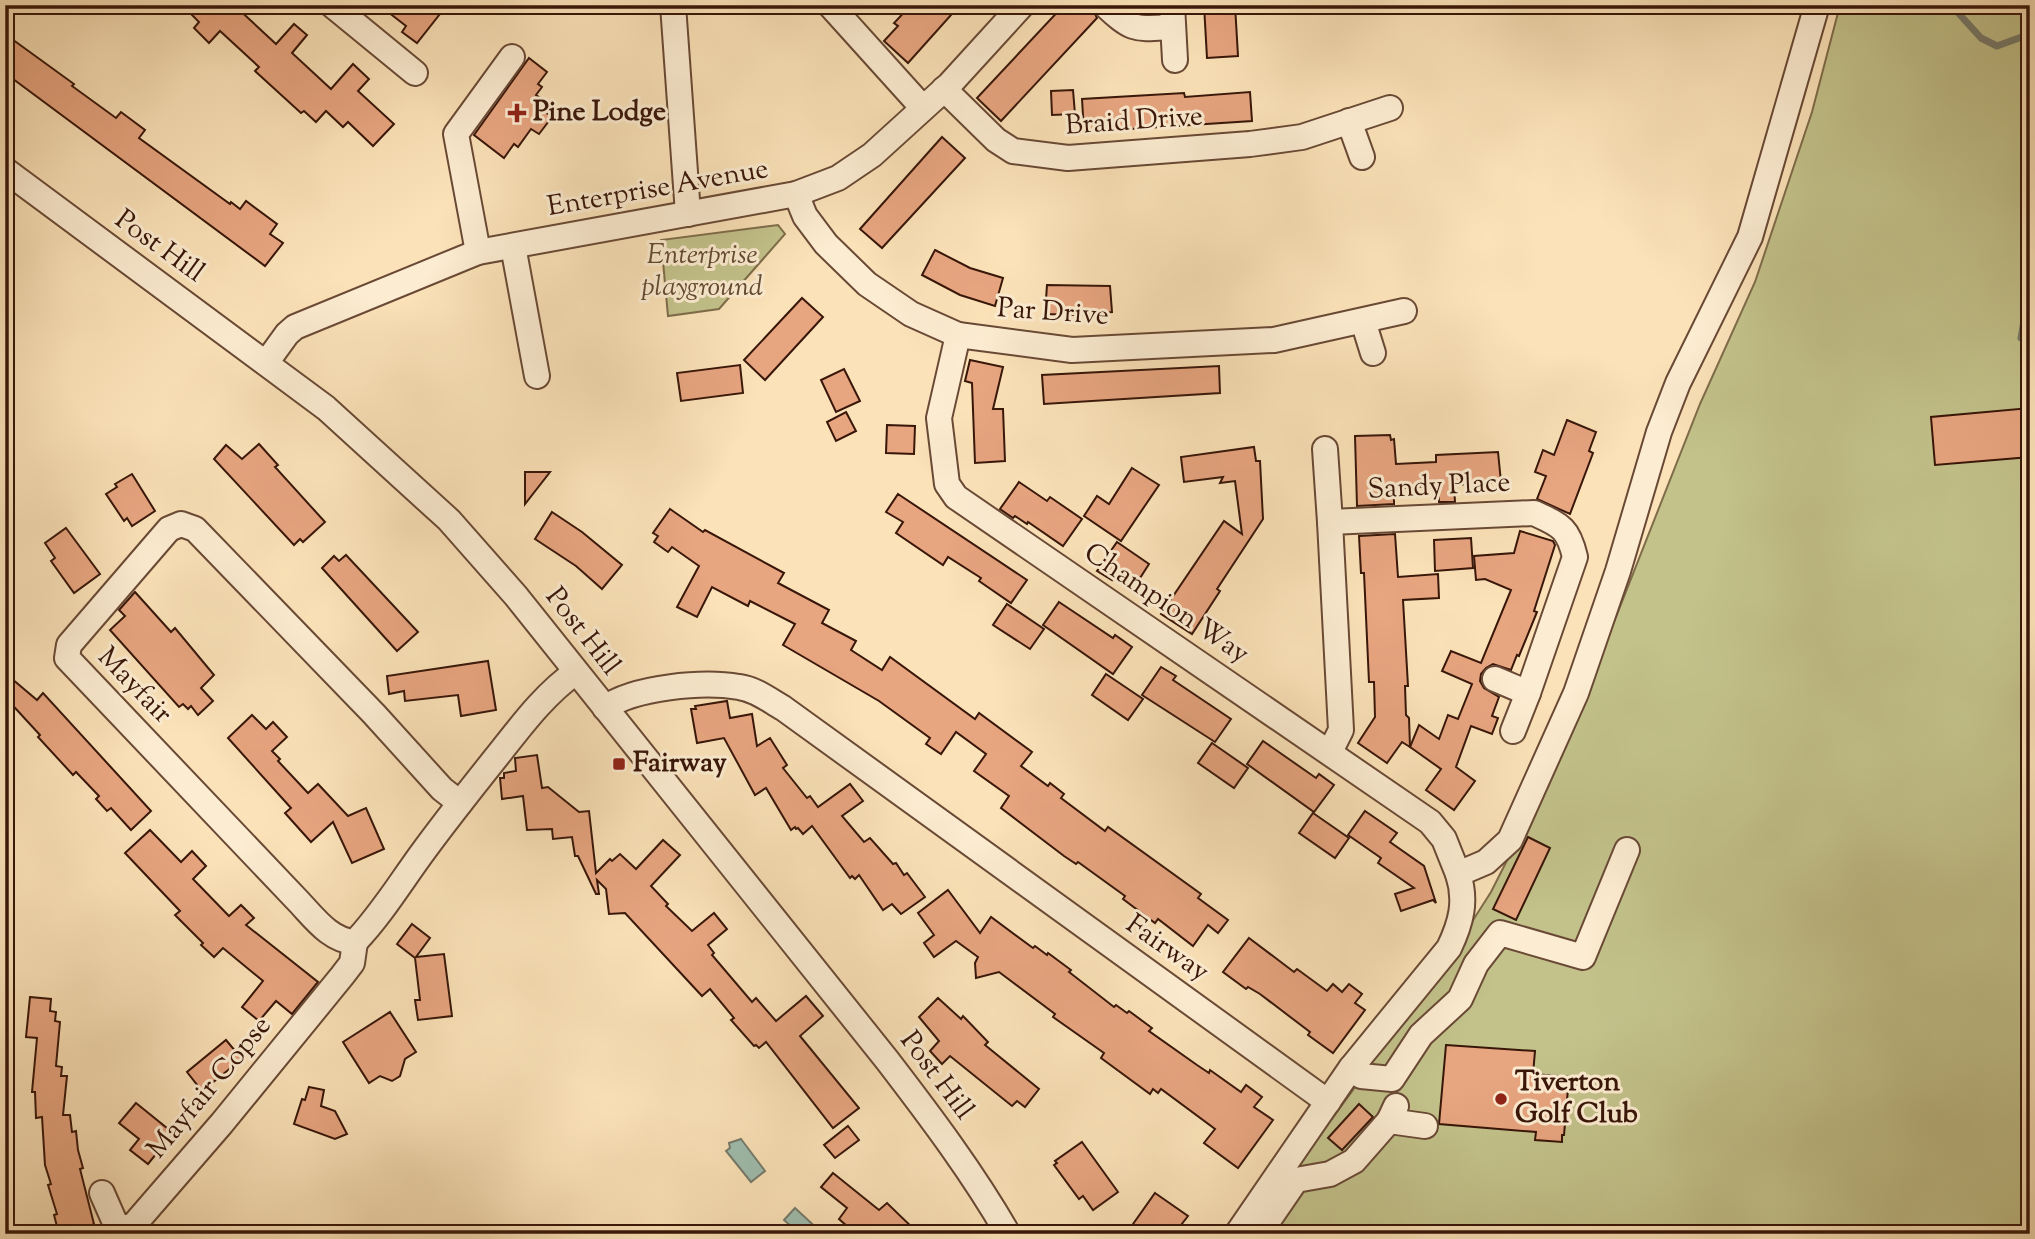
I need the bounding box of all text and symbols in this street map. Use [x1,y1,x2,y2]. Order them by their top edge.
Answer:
place label: Pine Lodge [533,93,666,133]
street label: Braid Drive [1064,97,1204,147]
marker: Pine Lodge [507,103,527,123]
street label: Enterprise Avenue [544,150,772,228]
street label: Post Hill [106,201,212,293]
park label: Enterprise playground [641,236,763,308]
street label: Par Drive [996,289,1110,337]
street label: Sandy Place [1366,463,1512,511]
street label: Champion Way [1075,534,1257,674]
street label: Post Hill [535,579,629,685]
street label: Mayfair [87,639,181,734]
place label: Fairway [633,744,727,784]
marker: Fairway [611,756,627,772]
street label: Fairway [1117,906,1217,992]
street label: Mayfair Copse [138,1008,282,1168]
street label: Post Hill [889,1023,983,1129]
place label: Tiverton Golf Club [1515,1063,1638,1135]
marker: Tiverton Golf Club [1493,1091,1509,1107]

